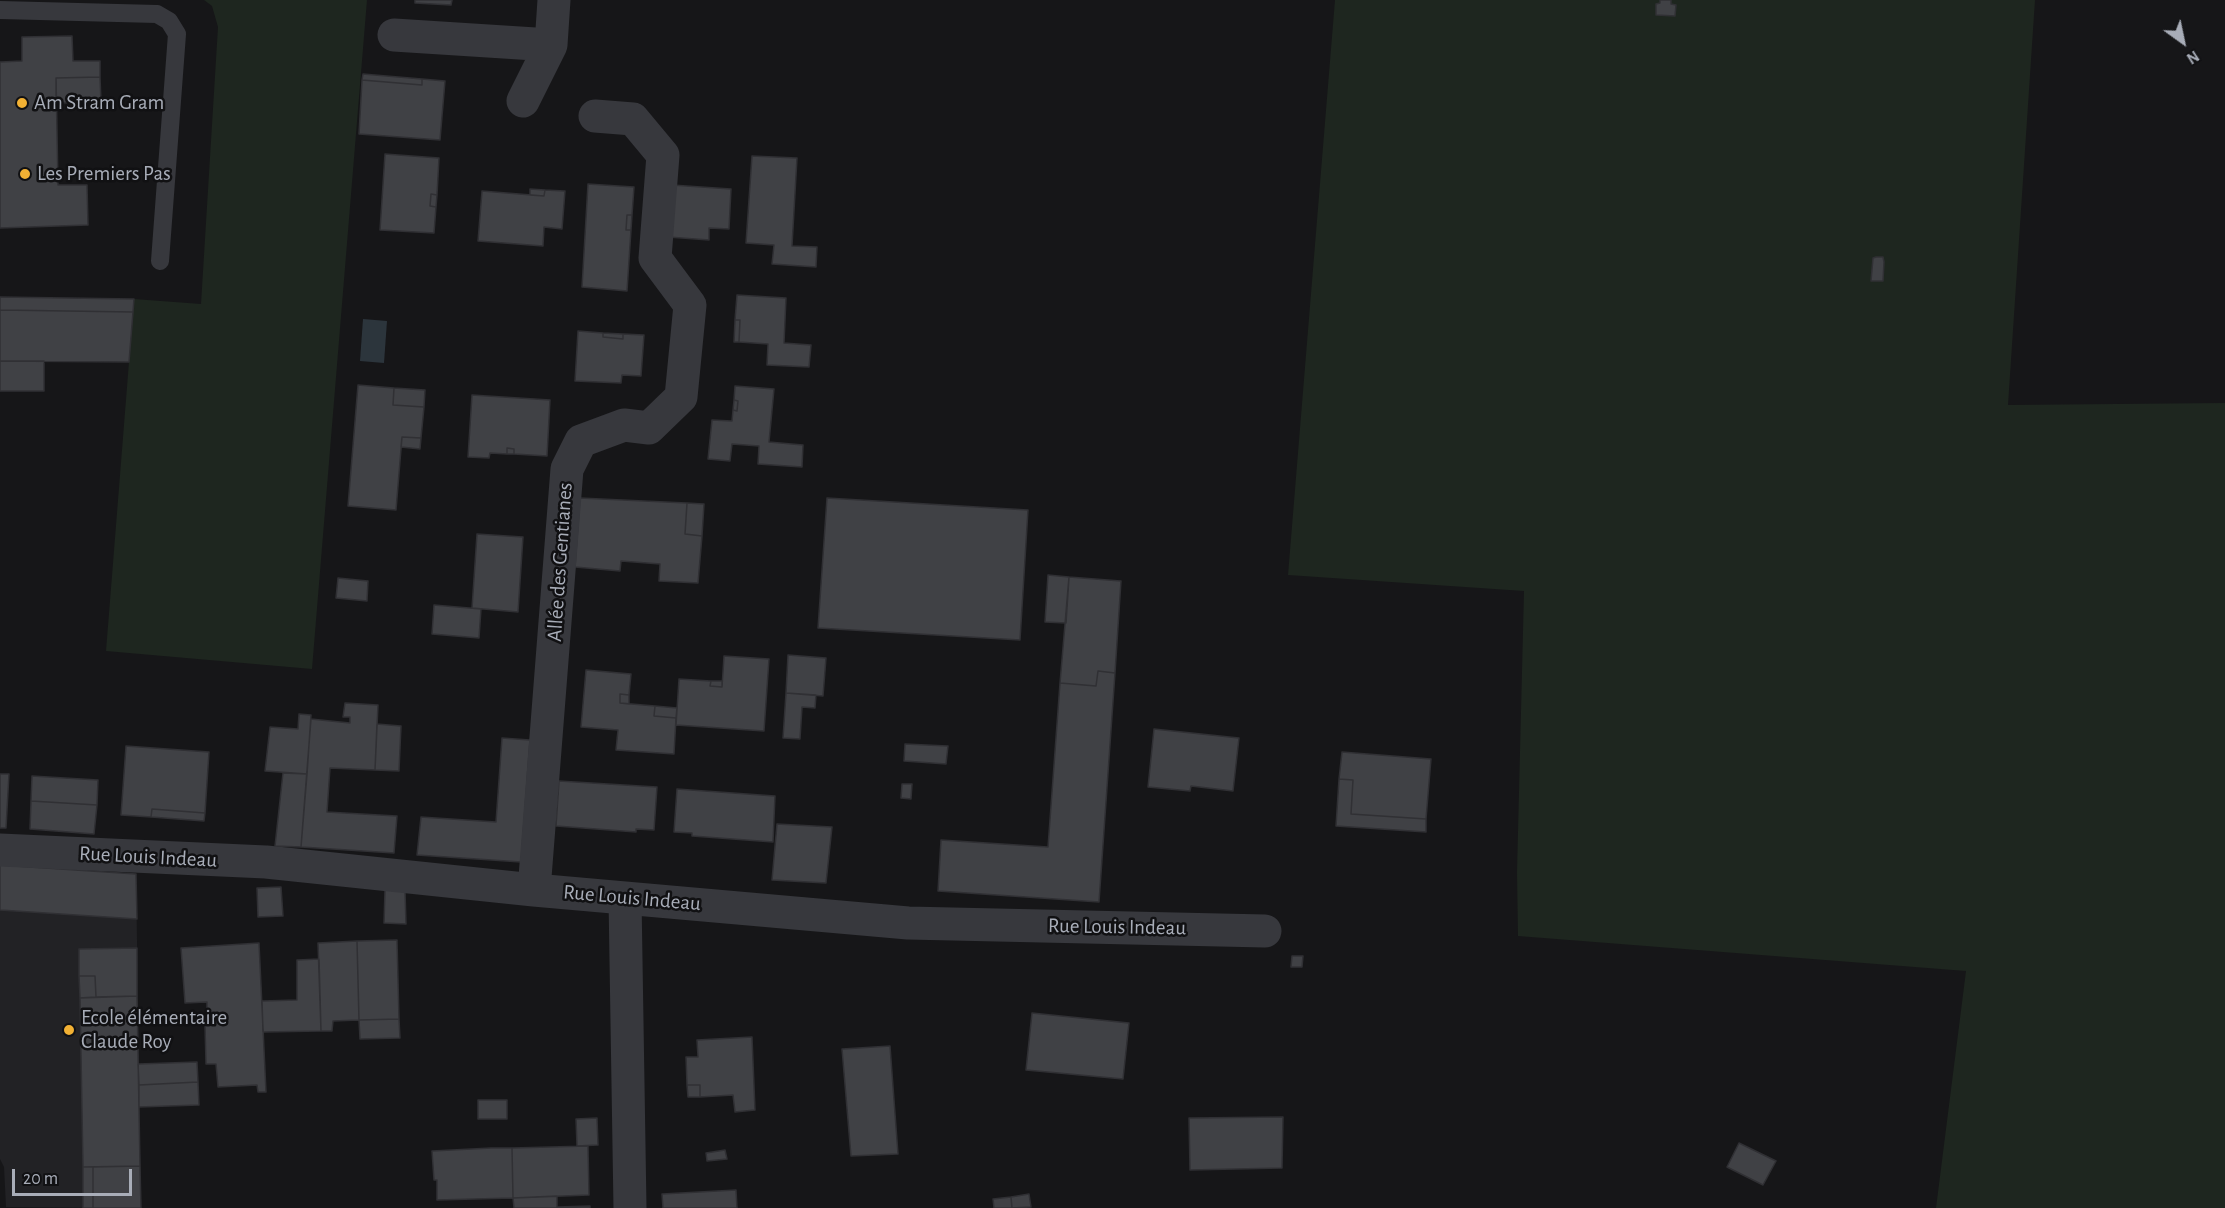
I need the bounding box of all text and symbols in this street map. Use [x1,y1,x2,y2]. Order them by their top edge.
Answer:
north arrow [2153,12,2213,72]
text: N [2184,47,2202,67]
place label: Am Stram Gram [34,90,164,116]
marker: Am Stram Gram [15,96,29,110]
place label: Les Premiers Pas [37,161,171,187]
marker: Les Premiers Pas [18,167,32,181]
street label: Allée des Gentianes [542,482,578,642]
street label: Rue Louis Indeau [78,841,218,873]
street label: Rue Louis Indeau [562,879,702,917]
street label: Rue Louis Indeau [1048,913,1186,941]
place label: Ecole élémentaire Claude Roy [81,1005,227,1055]
marker: Ecole élémentaire Claude Roy [62,1023,76,1037]
scale bar [15,1157,135,1195]
text: 20 m [23,1170,58,1188]

